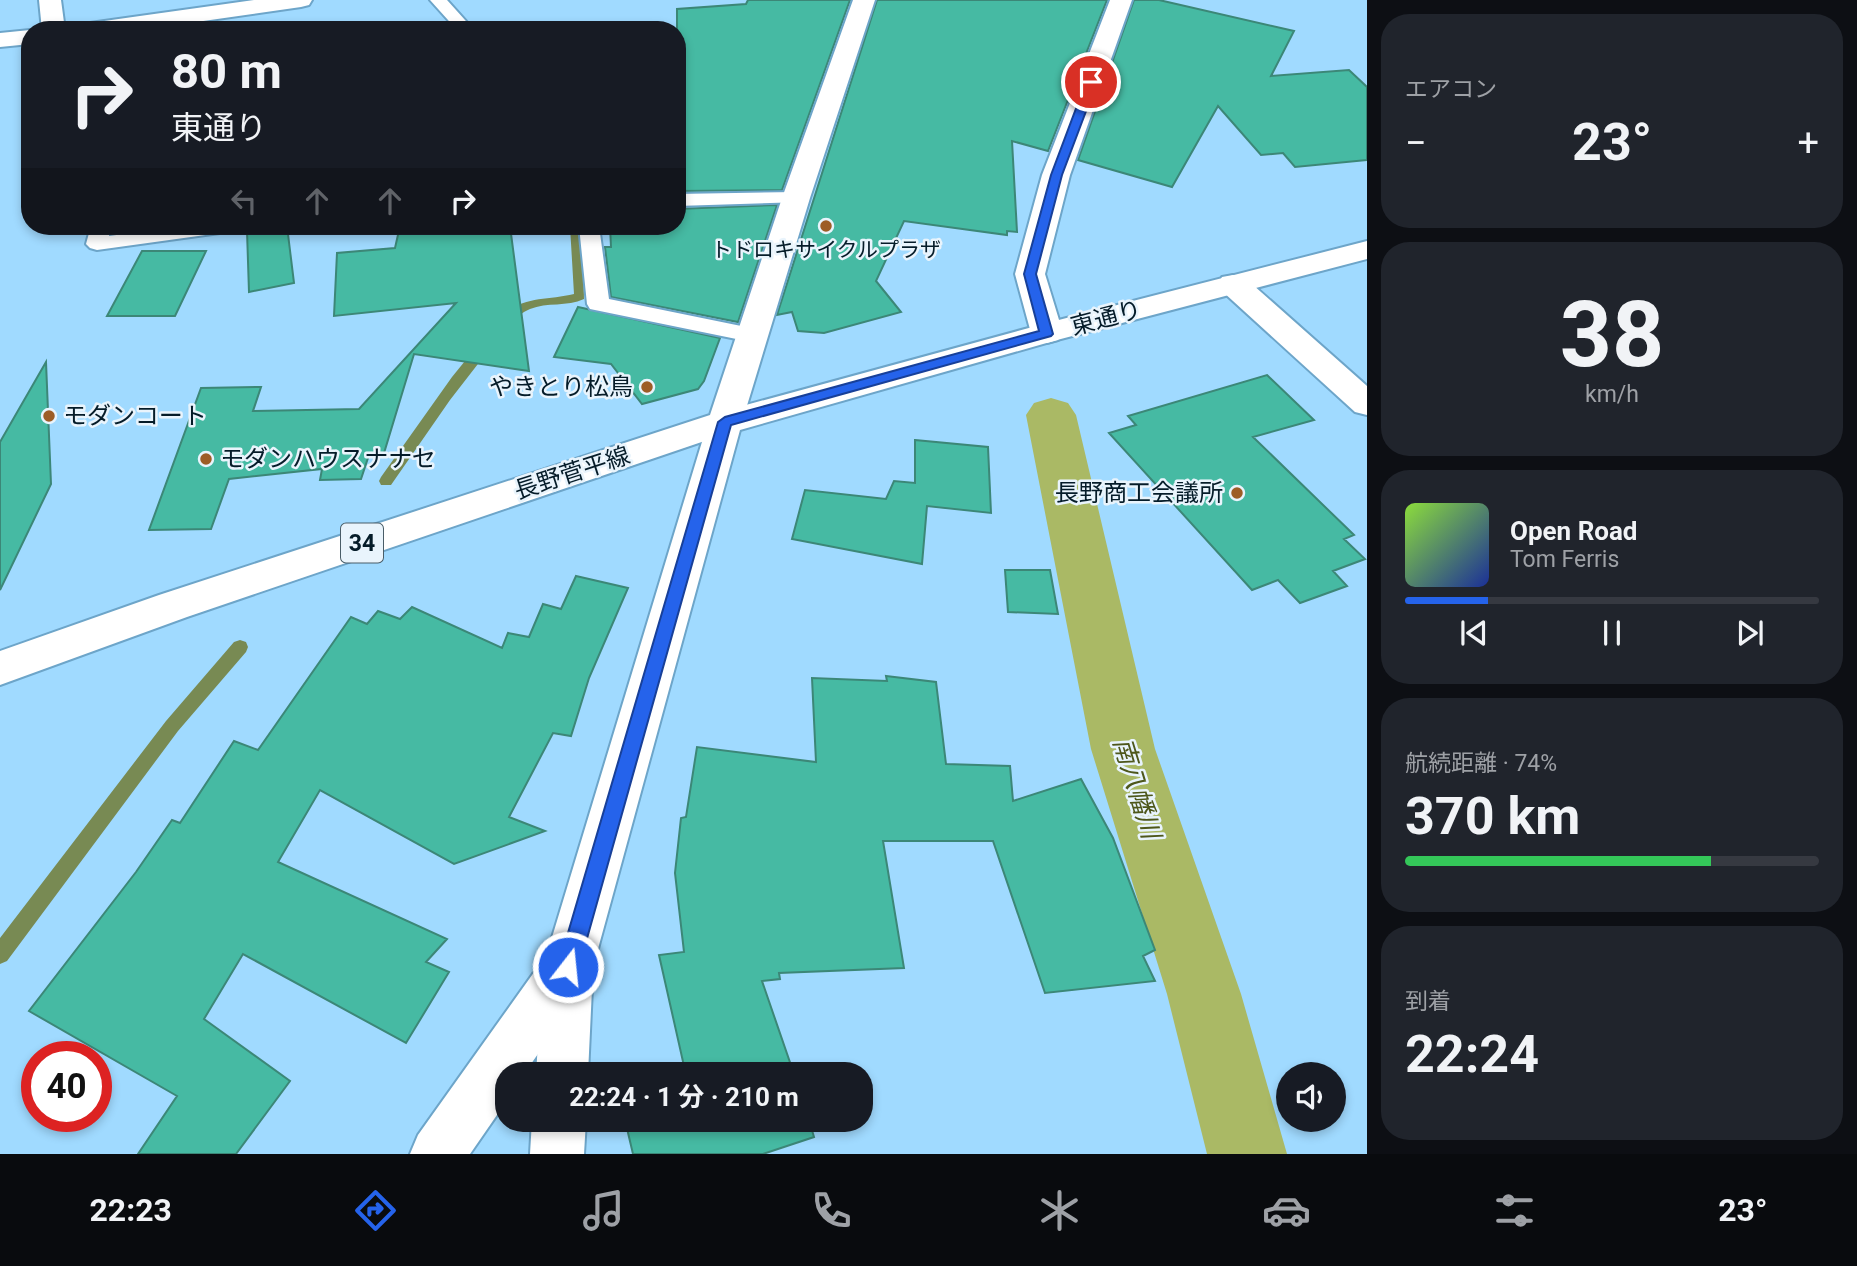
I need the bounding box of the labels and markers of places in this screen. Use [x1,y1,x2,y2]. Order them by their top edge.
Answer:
pin [1061,52,1121,112]
marker: トドロキサイクルプラザ [818,218,834,234]
place label: トドロキサイクルプラザ [711,238,941,262]
place label: やきとり松鳥 [489,373,633,401]
marker: やきとり松鳥 [639,379,655,395]
place label: モダンコート [63,402,207,430]
marker: モダンコート [41,408,57,424]
place label: モダンハウスナナセ [220,445,436,473]
marker: モダンハウスナナセ [198,451,214,467]
place label: 長野商工会議所 [1055,479,1223,507]
marker: 長野商工会議所 [1229,485,1245,501]

